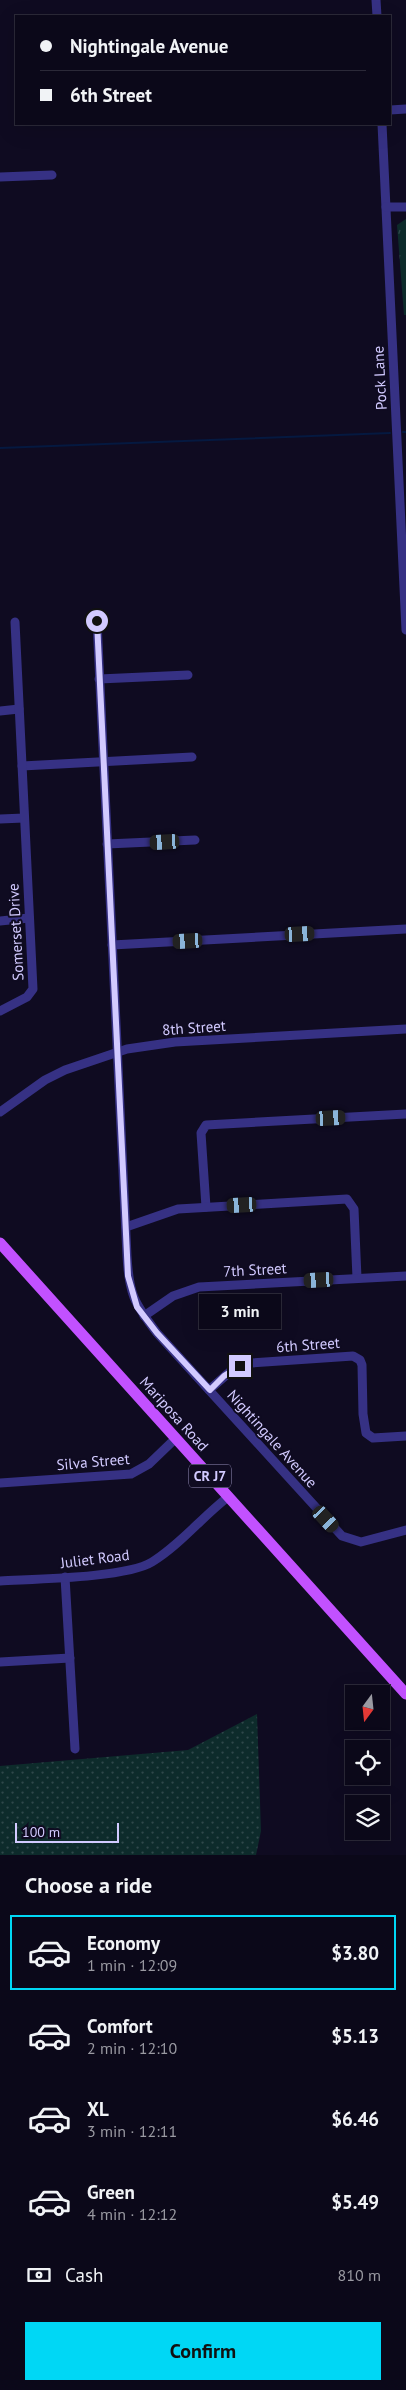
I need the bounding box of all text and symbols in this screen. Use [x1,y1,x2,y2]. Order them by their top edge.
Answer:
text: Nightingale Avenue [70,34,228,58]
text: 6th Street [70,83,152,107]
street label: Pock Lane [368,346,391,411]
route start [86,610,108,632]
car [149,834,180,850]
street label: Somerset Drive [3,883,28,981]
car [284,926,315,942]
car [172,933,203,949]
street label: 8th Street [161,1016,226,1039]
car [315,1110,346,1126]
car [226,1197,257,1213]
street label: 7th Street [223,1258,287,1281]
car [303,1272,334,1288]
callout: 3 min [199,1294,281,1328]
text: 3 min [220,1301,260,1321]
street label: 6th Street [275,1333,340,1356]
route end [229,1355,251,1377]
street label: Mariposa Road [136,1372,213,1455]
street label: Nightingale Avenue [223,1386,321,1492]
street label: Silva Street [56,1449,130,1474]
road number: CR J7 [189,1464,231,1488]
car [310,1503,341,1535]
street label: Juliet Road [58,1545,131,1572]
north arrow [345,1685,390,1730]
map controls [345,1685,390,1840]
button: locate [345,1740,390,1785]
button: layers [345,1795,390,1840]
scale bar [15,1820,119,1843]
text: 100 m [22,1823,60,1841]
text: Choose a ride [25,1871,152,1899]
icon: car [27,1930,72,1975]
text: Economy [87,1931,160,1955]
text: $3.80 [331,1941,379,1965]
text: 1 min · 12:09 [87,1955,177,1975]
icon: car [27,2013,72,2058]
text: Comfort [87,2014,153,2038]
text: $5.13 [331,2024,379,2048]
text: 2 min · 12:10 [87,2038,177,2058]
icon: car [27,2096,72,2141]
text: XL [87,2097,109,2121]
text: $6.46 [331,2107,379,2131]
text: 3 min · 12:11 [87,2121,177,2141]
icon: car [27,2179,72,2224]
text: Green [87,2180,135,2204]
text: $5.49 [331,2190,379,2214]
text: 4 min · 12:12 [87,2204,177,2224]
icon: cash [25,2261,53,2289]
text: Cash [65,2263,103,2287]
text: 810 m [338,2265,381,2285]
button: Confirm [25,2322,381,2380]

